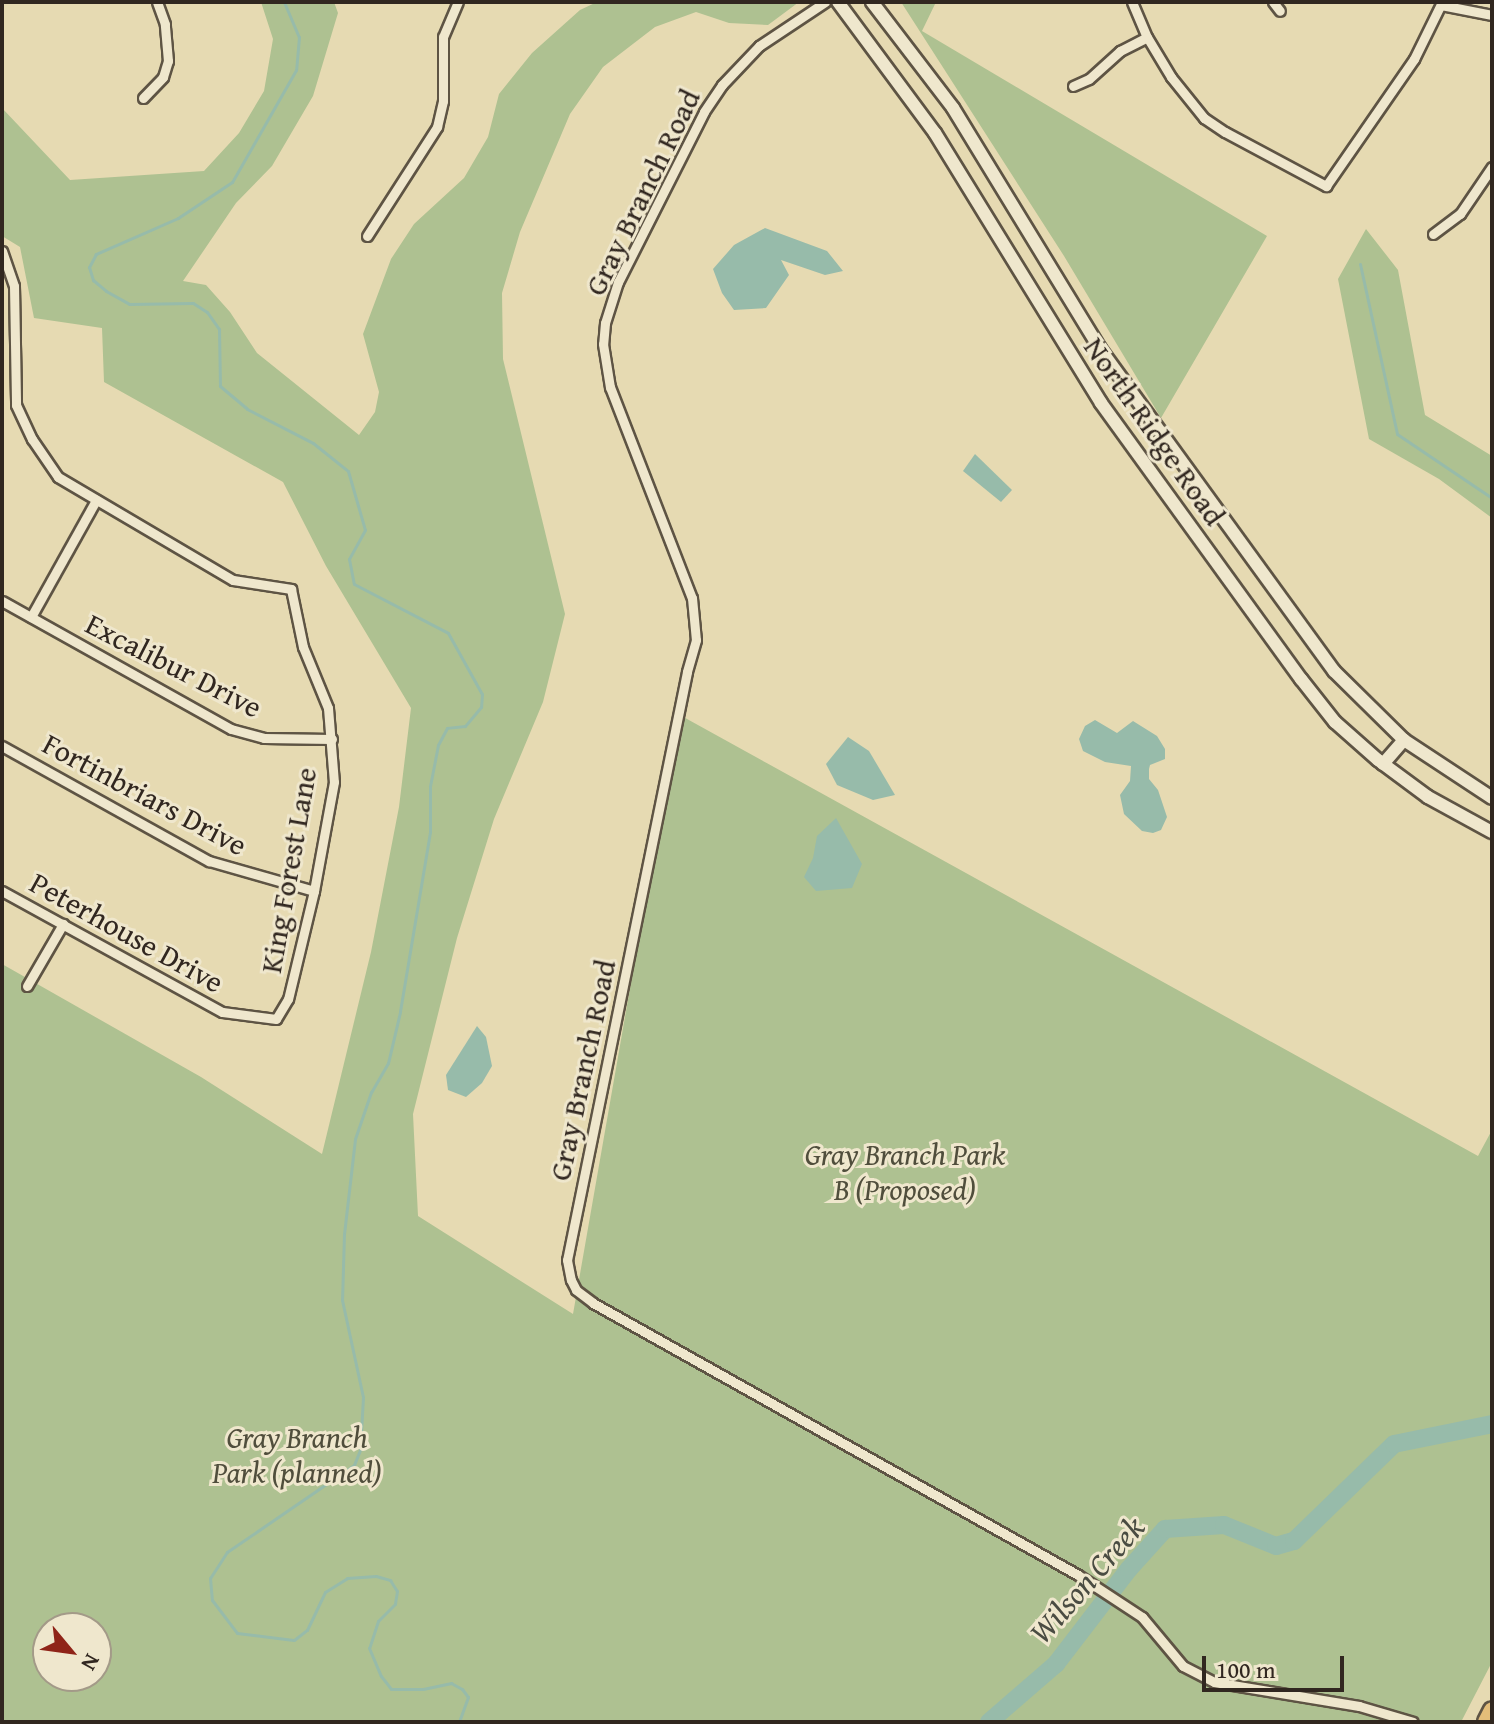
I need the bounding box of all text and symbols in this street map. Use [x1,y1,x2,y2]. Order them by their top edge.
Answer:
street label: Gray Branch Road [577,83,707,301]
street label: North Ridge Road [1077,330,1233,532]
street label: Excalibur Drive [80,605,268,725]
street label: Fortinbriars Drive [37,725,253,863]
street label: King Forest Lane [252,764,324,976]
street label: Peterhouse Drive [24,864,230,1000]
street label: Gray Branch Road [541,956,623,1184]
park label: Gray Branch Park B (Proposed) [805,1136,1005,1206]
park label: Gray Branch Park (planned) [212,1419,382,1490]
water label: Wilson Creek [1021,1509,1153,1651]
north arrow [32,1612,112,1692]
scale bar [1206,1640,1348,1690]
text: N [74,1648,109,1677]
text: 100 m [1216,1652,1276,1687]

